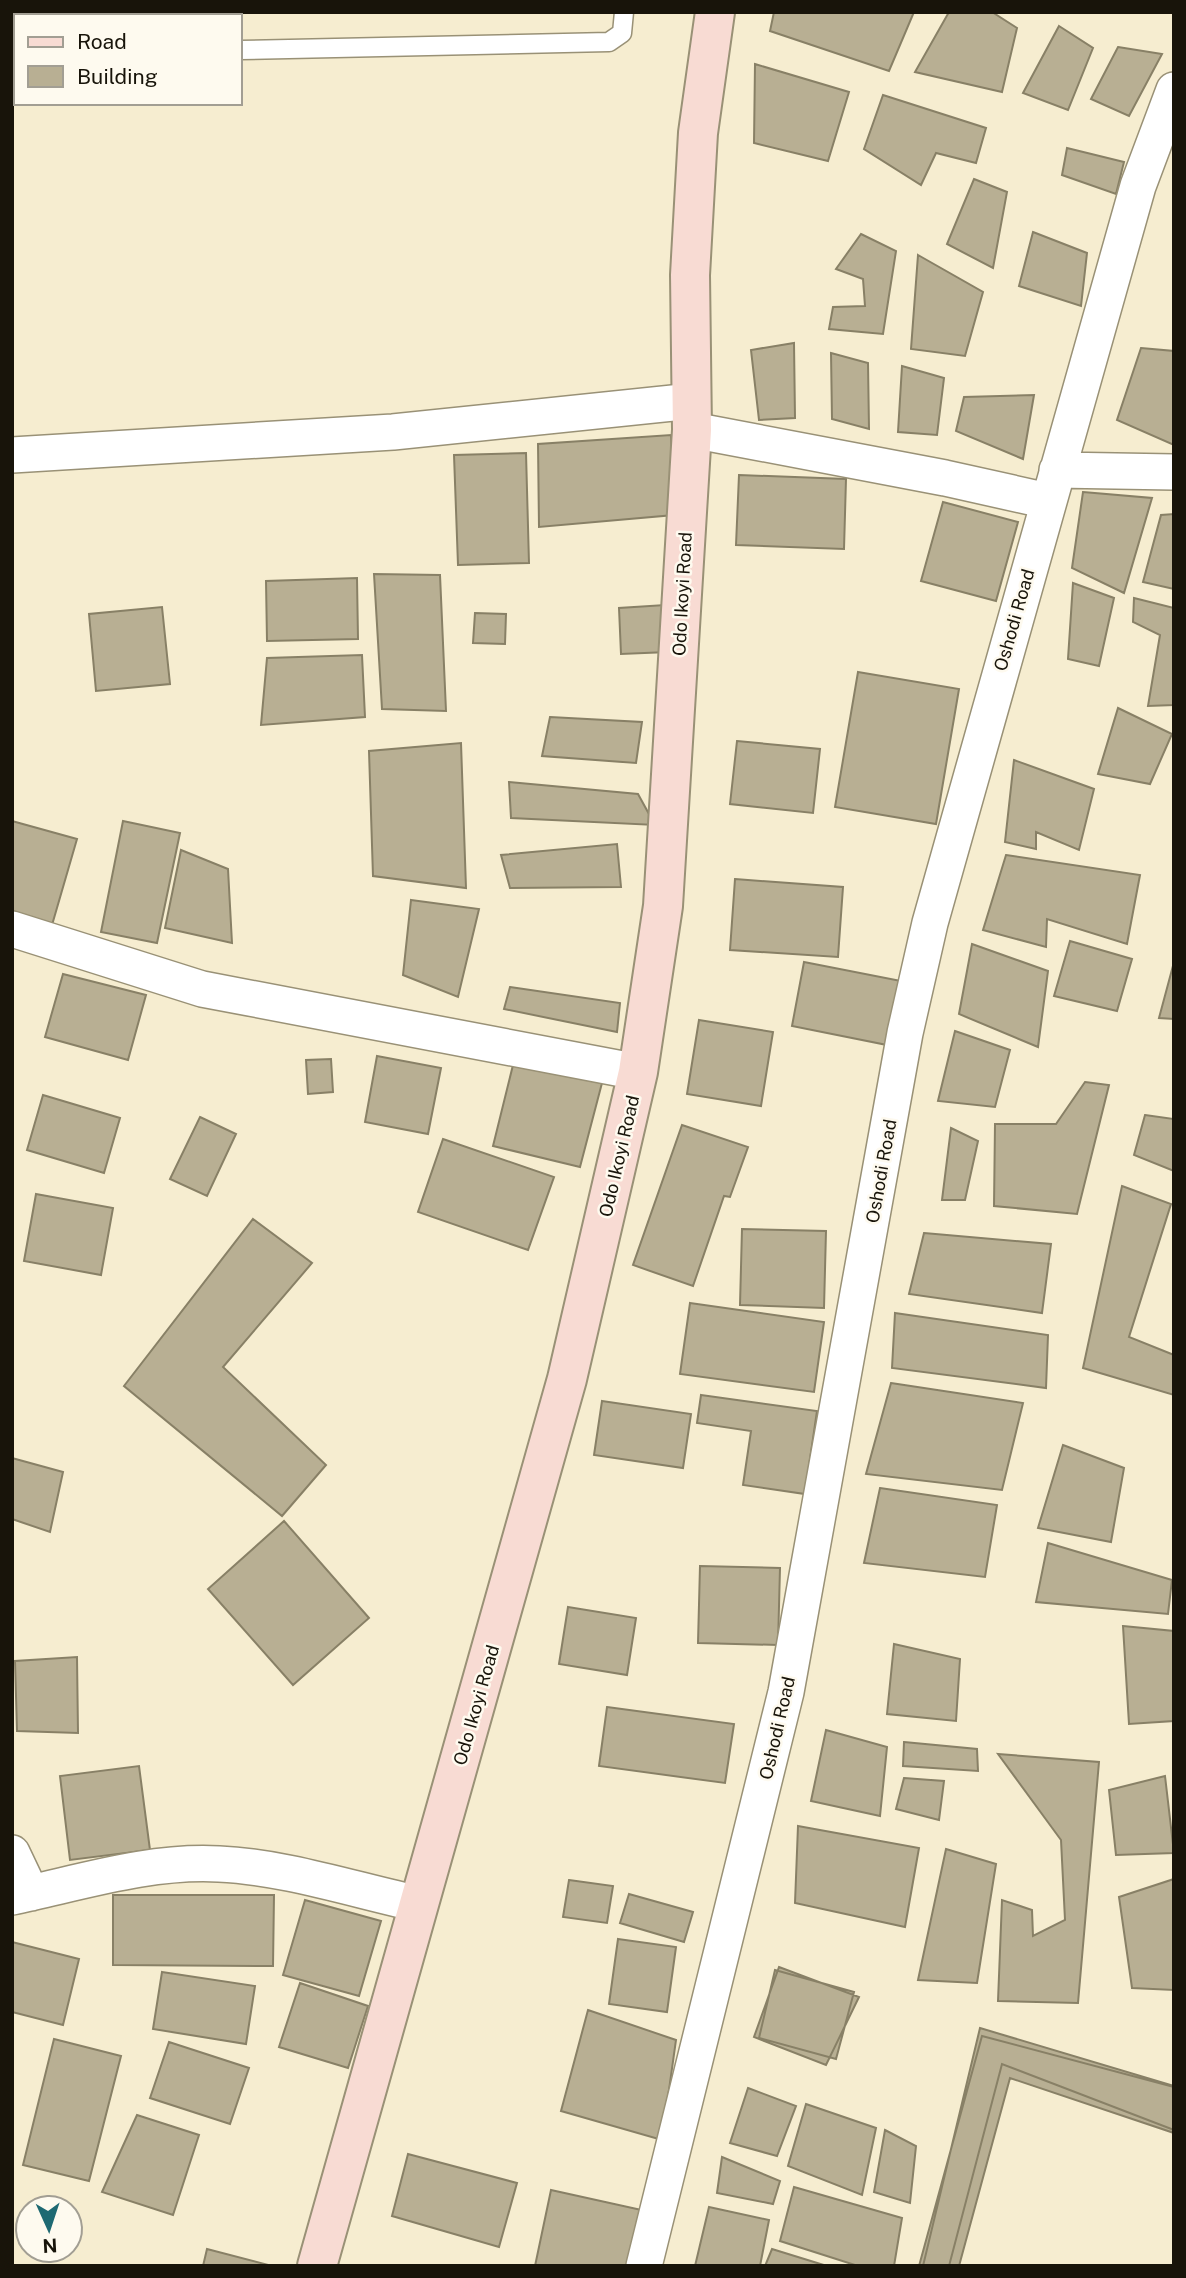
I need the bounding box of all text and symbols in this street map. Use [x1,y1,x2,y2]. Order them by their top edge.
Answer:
legend [14,14,242,105]
text: Road [77,29,127,54]
text: Building [77,64,158,89]
street label: Odo Ikoyi Road [668,531,696,657]
street label: Oshodi Road [989,567,1039,673]
street label: Odo Ikoyi Road [595,1093,643,1219]
street label: Oshodi Road [862,1117,900,1225]
street label: Odo Ikoyi Road [449,1642,503,1768]
street label: Oshodi Road [755,1674,799,1782]
north arrow [14,2194,84,2264]
text: N [42,2235,58,2257]

